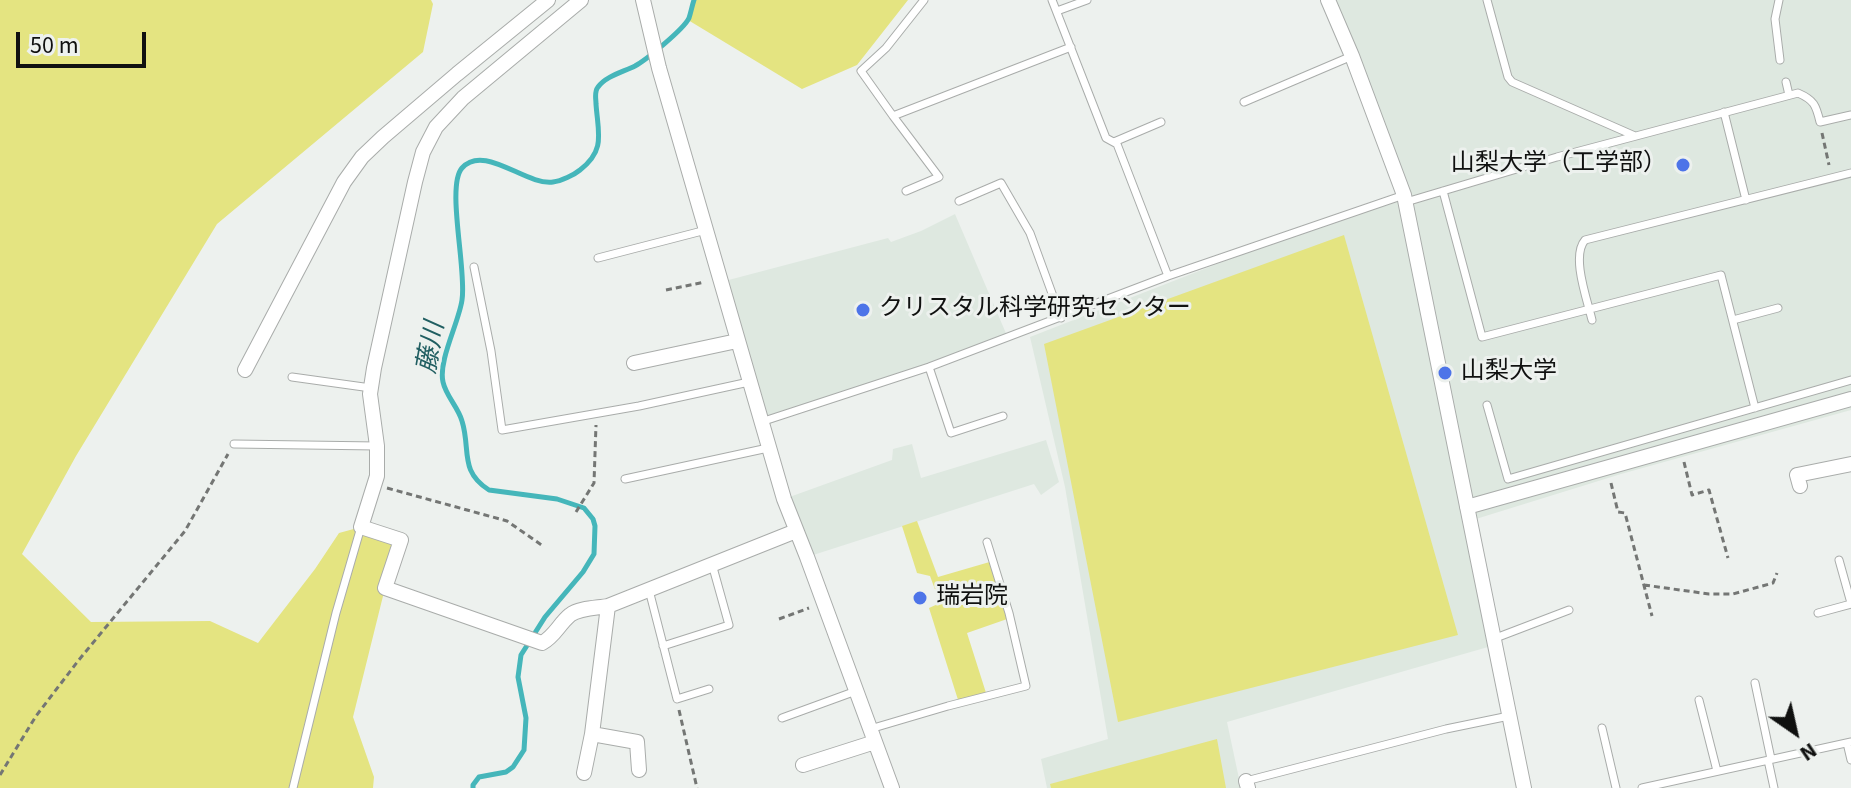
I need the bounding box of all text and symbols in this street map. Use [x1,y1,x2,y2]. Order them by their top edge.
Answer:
scale bar [20,16,150,66]
text: 50 m [30,28,79,63]
place label: 山梨大学（工学部） [1451,151,1667,179]
marker: 山梨大学（工学部） [1674,156,1692,174]
place label: クリスタル科学研究センター [879,296,1191,324]
marker: クリスタル科学研究センター [854,301,872,319]
water label: 藤川 [413,320,453,376]
place label: 山梨大学 [1461,359,1557,387]
marker: 山梨大学 [1436,364,1454,382]
place label: 瑞岩院 [936,584,1008,612]
marker: 瑞岩院 [911,589,929,607]
north arrow [1755,692,1835,772]
text: N [1793,735,1823,769]

